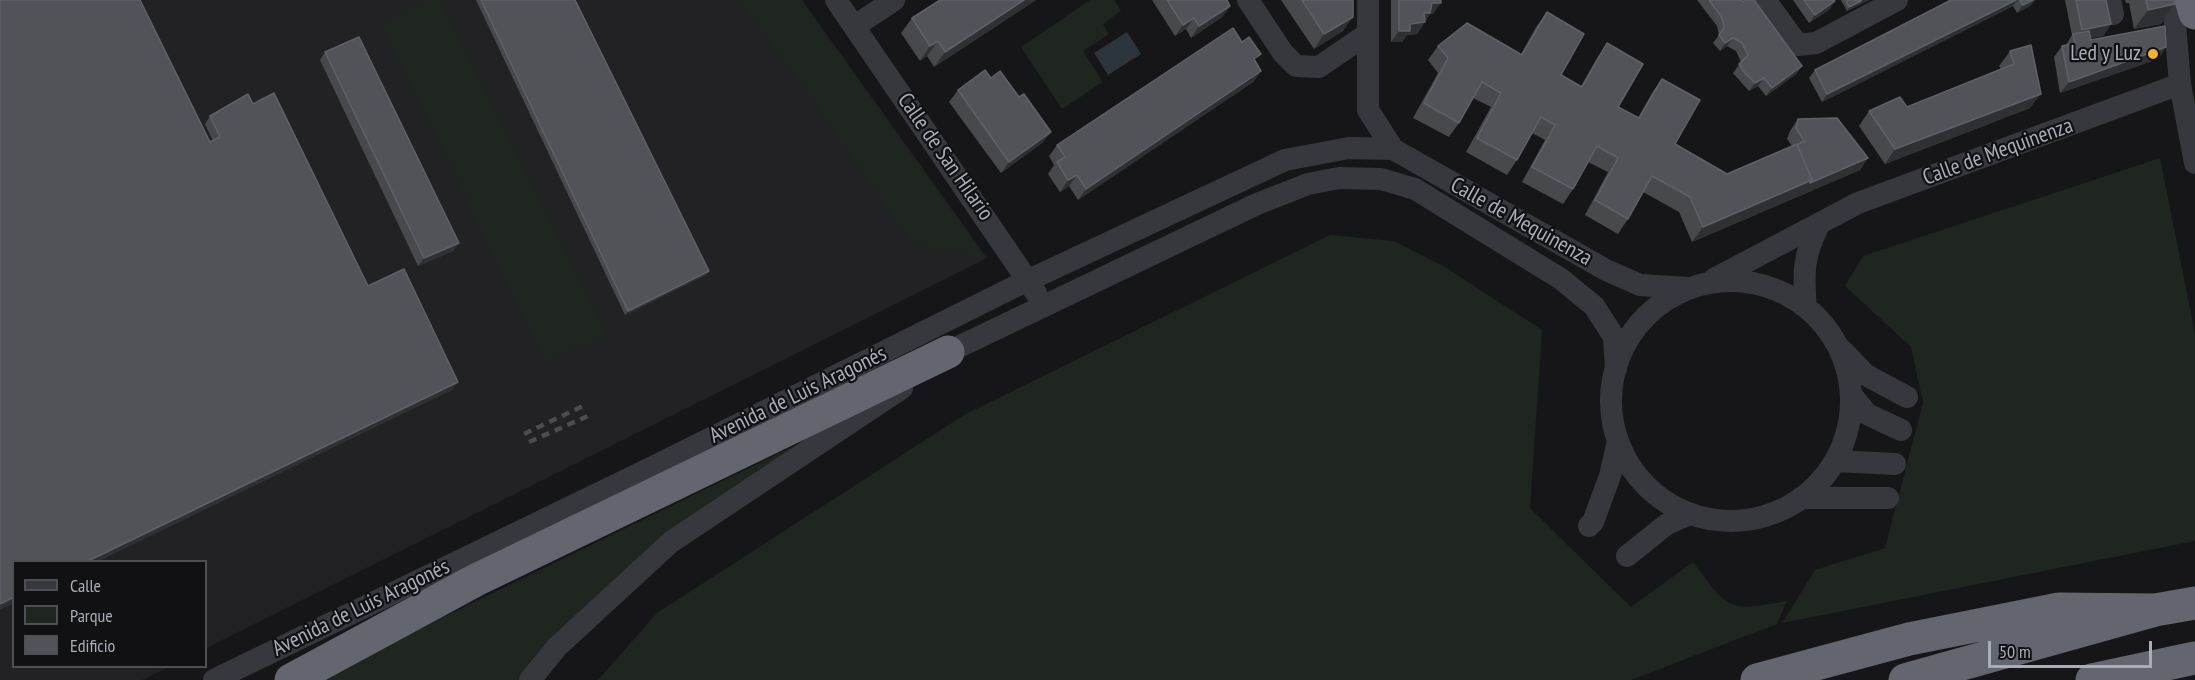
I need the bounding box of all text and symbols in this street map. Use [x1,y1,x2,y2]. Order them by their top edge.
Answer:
place label: Led y Luz [2070,41,2141,67]
marker: Led y Luz [2146,47,2160,61]
street label: Calle de San Hilario [891,88,999,226]
street label: Calle de Mequinenza [1919,113,2077,191]
street label: Calle de Mequinenza [1446,172,1596,272]
street label: Avenida de Luis Aragonés [705,341,891,449]
street label: Avenida de Luis Aragonés [268,554,454,662]
legend [12,560,207,668]
text: Calle [70,574,101,597]
text: Parque [70,604,113,627]
scale bar [1991,629,2154,667]
text: Edificio [70,634,115,657]
text: 50 m [1999,640,2031,663]

